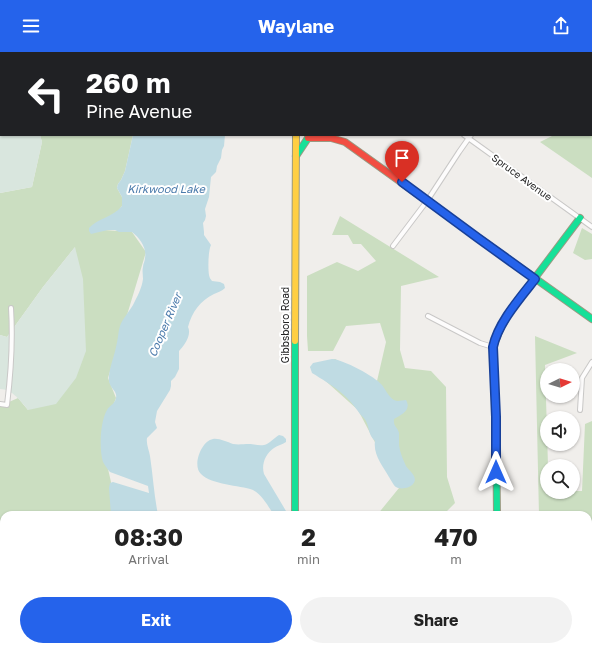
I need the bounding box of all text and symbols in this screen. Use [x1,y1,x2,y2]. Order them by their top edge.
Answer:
icon: menu [20,15,42,37]
text: Waylane [258,15,334,37]
icon: share [550,15,572,37]
text: 260 m [86,66,171,99]
icon: left [20,68,72,120]
text: Pine Avenue [86,100,192,122]
pin [385,141,419,182]
icon: arrive [391,147,413,169]
street label: Spruce Avenue [490,151,555,203]
water label: Kirkwood Lake [127,182,206,195]
street label: Gibbsboro Road [279,287,291,363]
water label: Cooper River [145,289,185,359]
north arrow [540,363,580,403]
map controls [540,363,580,499]
button: sound [540,411,580,451]
position arrow [475,451,517,493]
button: search [540,459,580,499]
text: 08:30 [114,522,183,551]
text: 2 [301,522,316,551]
text: 470 [434,522,478,551]
text: Arrival [128,551,169,567]
text: min [297,551,320,567]
text: m [450,551,462,567]
button: Exit [20,597,292,643]
button: Share [300,597,572,643]

